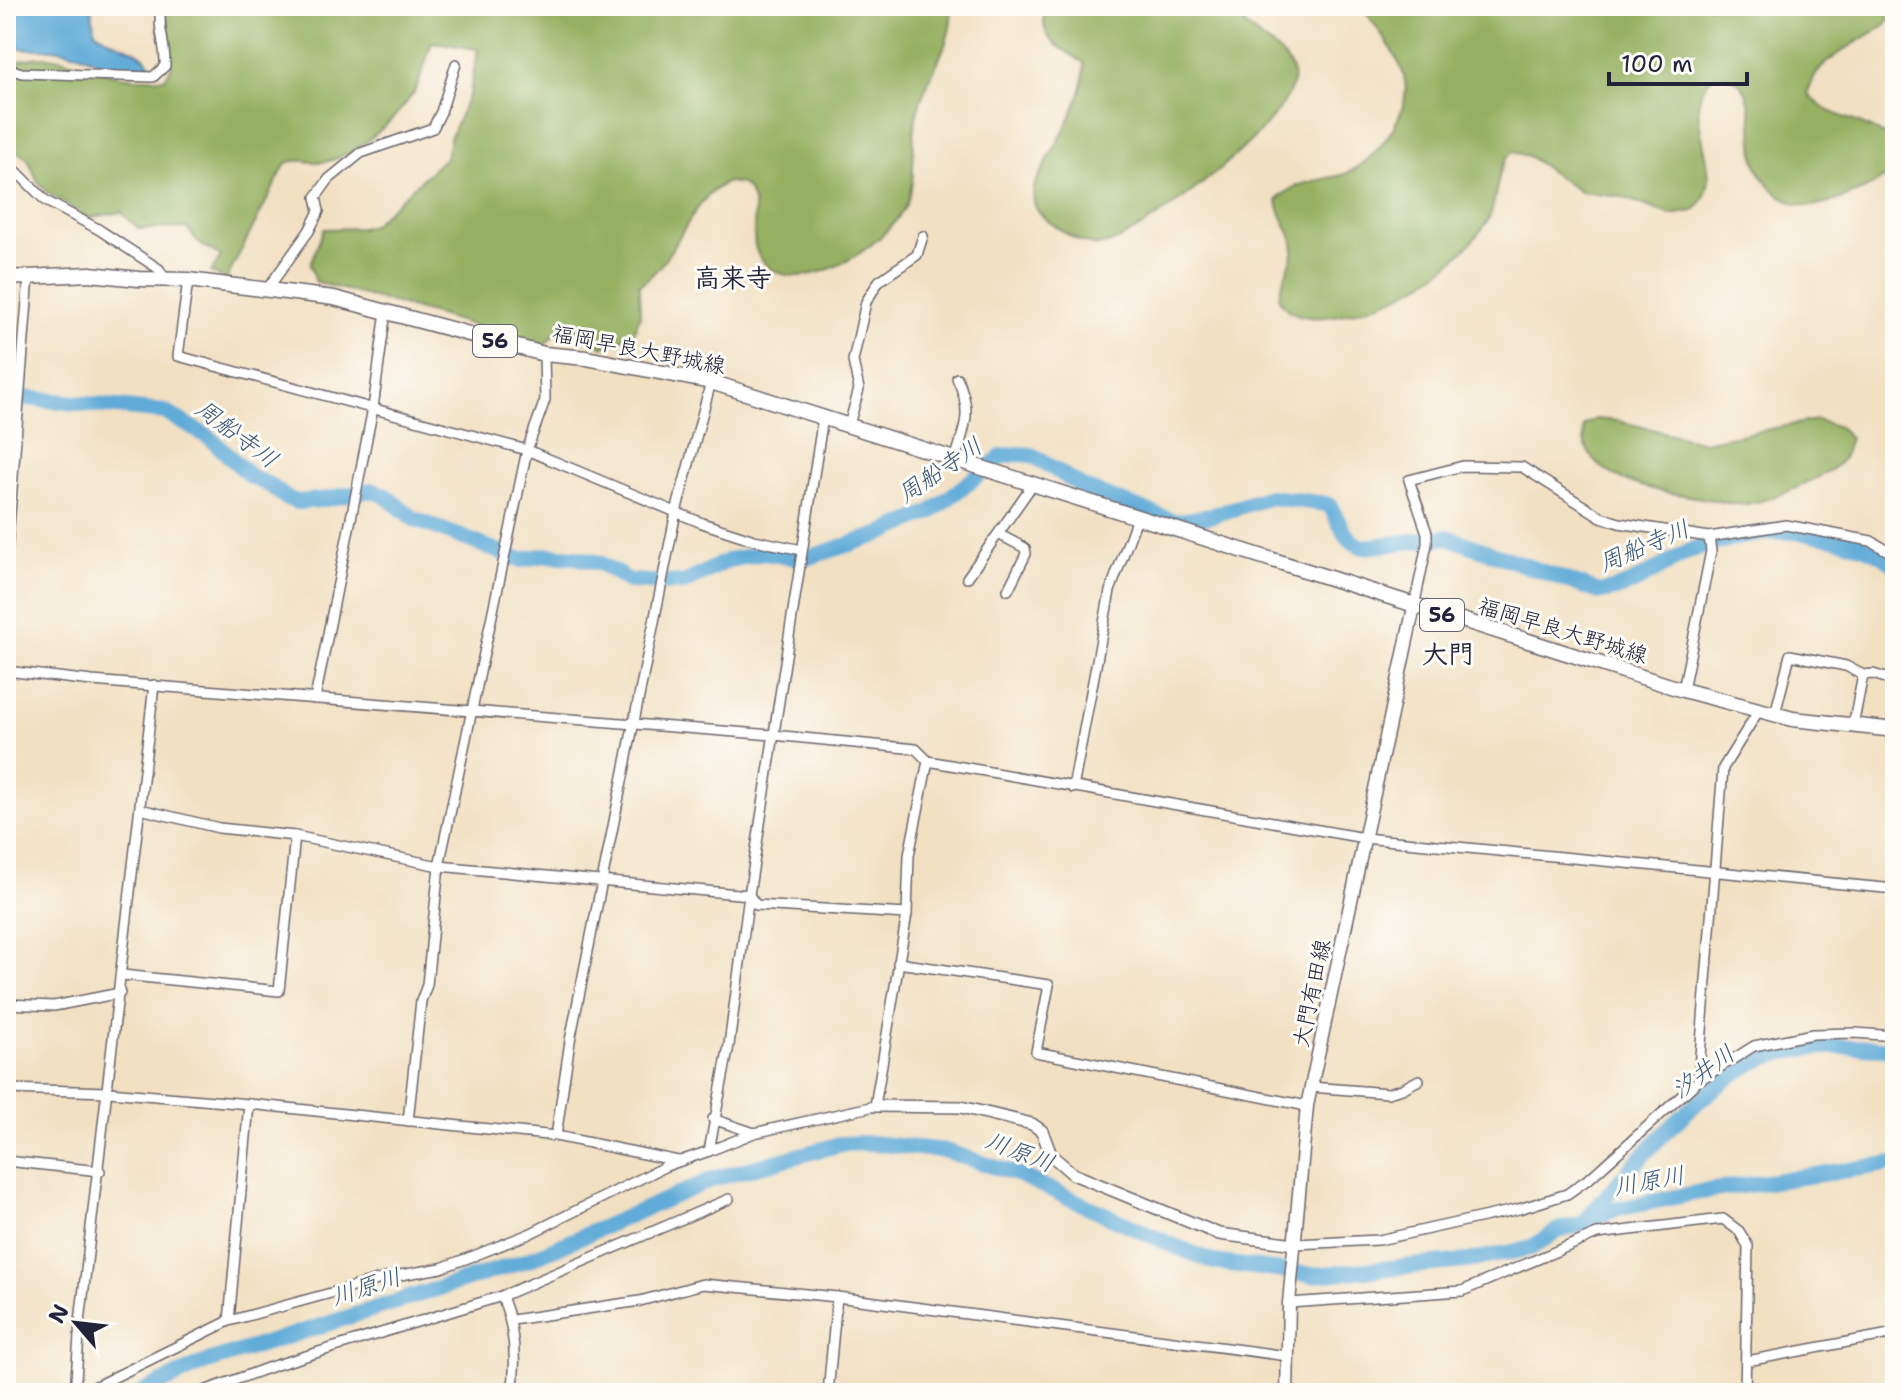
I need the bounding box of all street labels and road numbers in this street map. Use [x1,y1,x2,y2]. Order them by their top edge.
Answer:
street label: 福岡早良大野城線 [550,318,728,381]
road number: 56 [473,325,517,357]
street label: 福岡早良大野城線 [1474,591,1651,670]
road number: 56 [1420,599,1464,631]
street label: 大門有田線 [1286,936,1337,1050]

